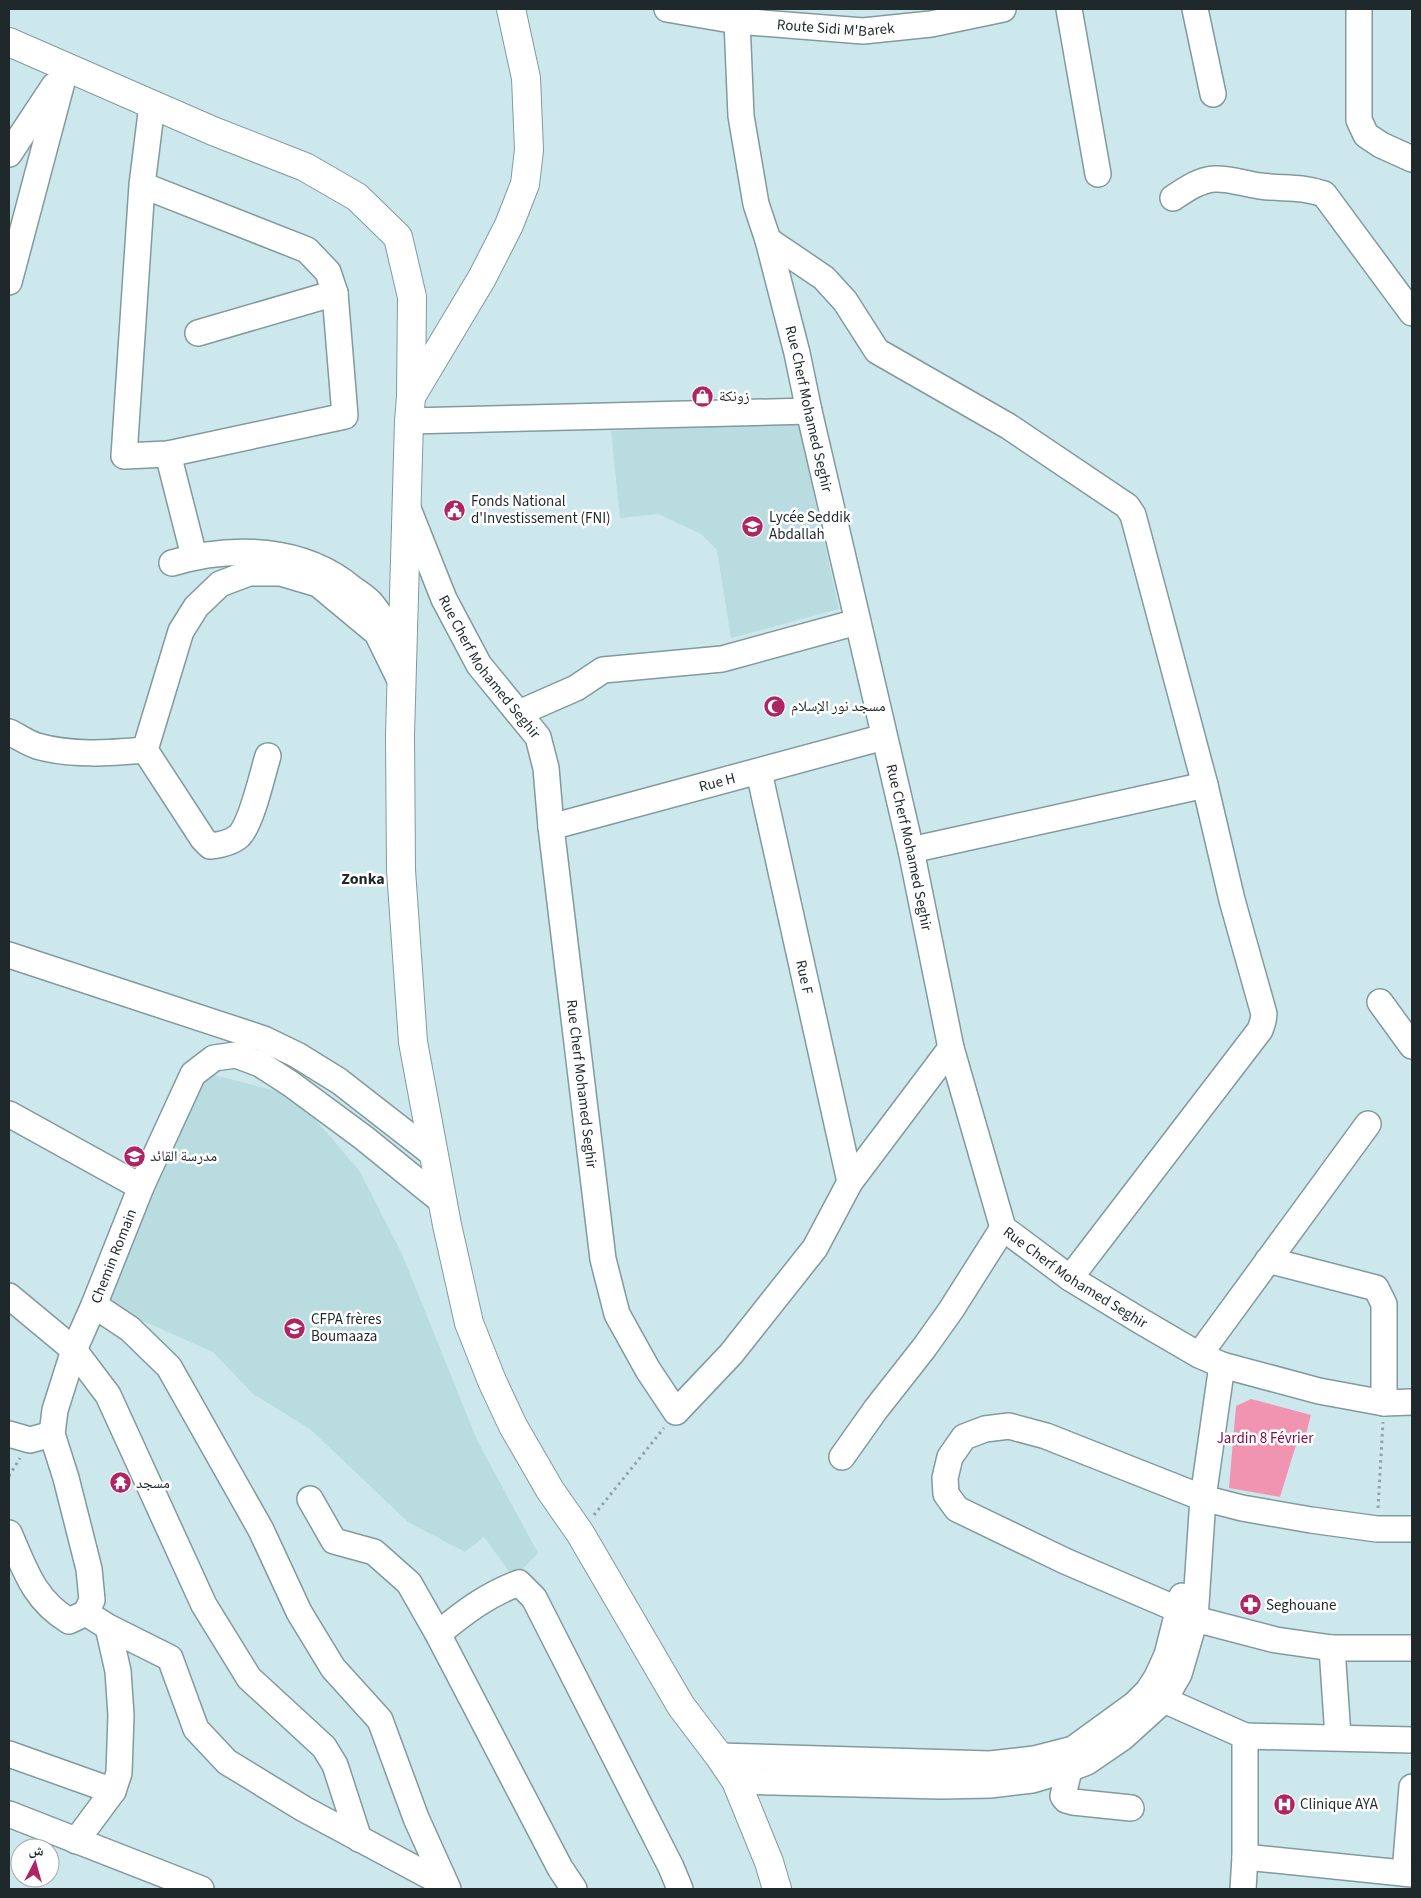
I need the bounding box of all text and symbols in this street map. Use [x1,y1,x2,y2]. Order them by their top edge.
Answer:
street label: Route Sidi M'Barek [776,14,896,42]
street label: Rue Cherf Mohamed Seghir [780,323,838,495]
shop icon: زونكة [691,384,715,408]
place label: زونكة [719,386,750,407]
place label: Fonds National d'Investissement (FNI) [471,491,611,529]
public building icon: Fonds National d'Investissement (FNI) [443,498,467,522]
place label: Lycée Seddik Abdallah [769,507,851,545]
school or university icon: Lycée Seddik Abdallah [741,514,765,538]
street label: Rue Cherf Mohamed Seghir [433,591,546,744]
mosque icon: مسجد نور الإسلام [763,694,787,718]
place label: مسجد نور الإسلام [791,696,886,717]
street label: Rue Cherf Mohamed Seghir [881,762,938,933]
street label: Rue H [696,767,738,797]
district label: Zonka [341,868,385,890]
street label: Rue F [791,958,819,997]
street label: Rue Cherf Mohamed Seghir [561,998,603,1170]
school or university icon: مدرسة القائد [122,1144,146,1168]
place label: مدرسة القائد [150,1146,217,1167]
street label: Chemin Romain [85,1206,142,1306]
street label: Rue Cherf Mohamed Seghir [999,1221,1152,1334]
place label: CFPA frères Boumaaza [311,1309,382,1347]
school or university icon: CFPA frères Boumaaza [283,1316,307,1340]
park label: Jardin 8 Février [1217,1428,1314,1449]
temple icon: مسجد [108,1471,132,1495]
place label: مسجد [136,1473,170,1494]
pharmacy icon: Seghouane [1238,1593,1262,1617]
place label: Seghouane [1266,1595,1337,1616]
hospital icon: Clinique AYA [1272,1792,1296,1816]
place label: Clinique AYA [1300,1794,1379,1815]
north arrow [10,1838,60,1888]
text: ش [28,1840,45,1862]

